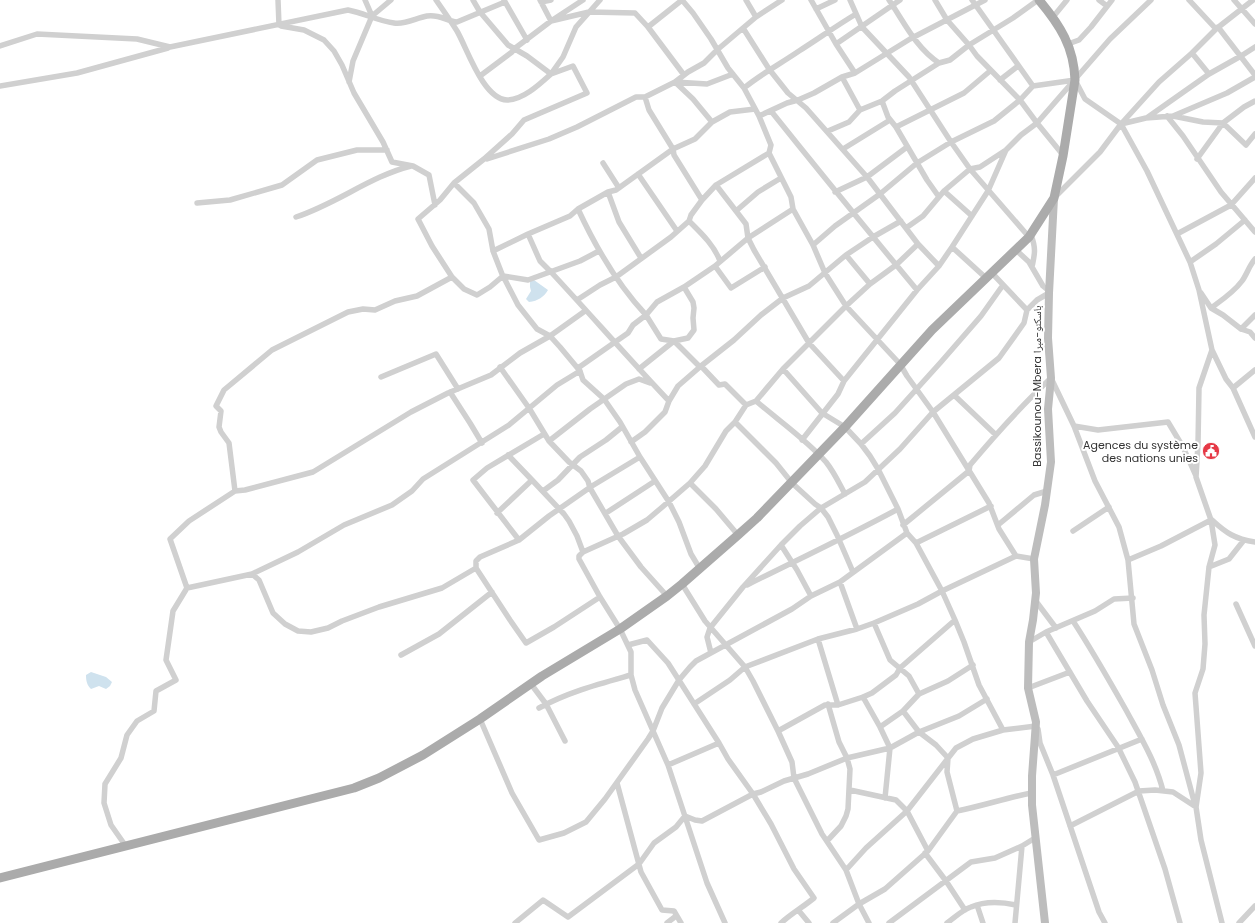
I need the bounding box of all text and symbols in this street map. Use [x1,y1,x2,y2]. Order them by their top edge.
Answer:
street label: Bassikounou-Mbera باسكنو-مبرا [1029,305,1045,467]
place label: Agences du système des nations unies [1083,437,1198,466]
public building icon: Agences du système des nations unies [1201,441,1221,461]

